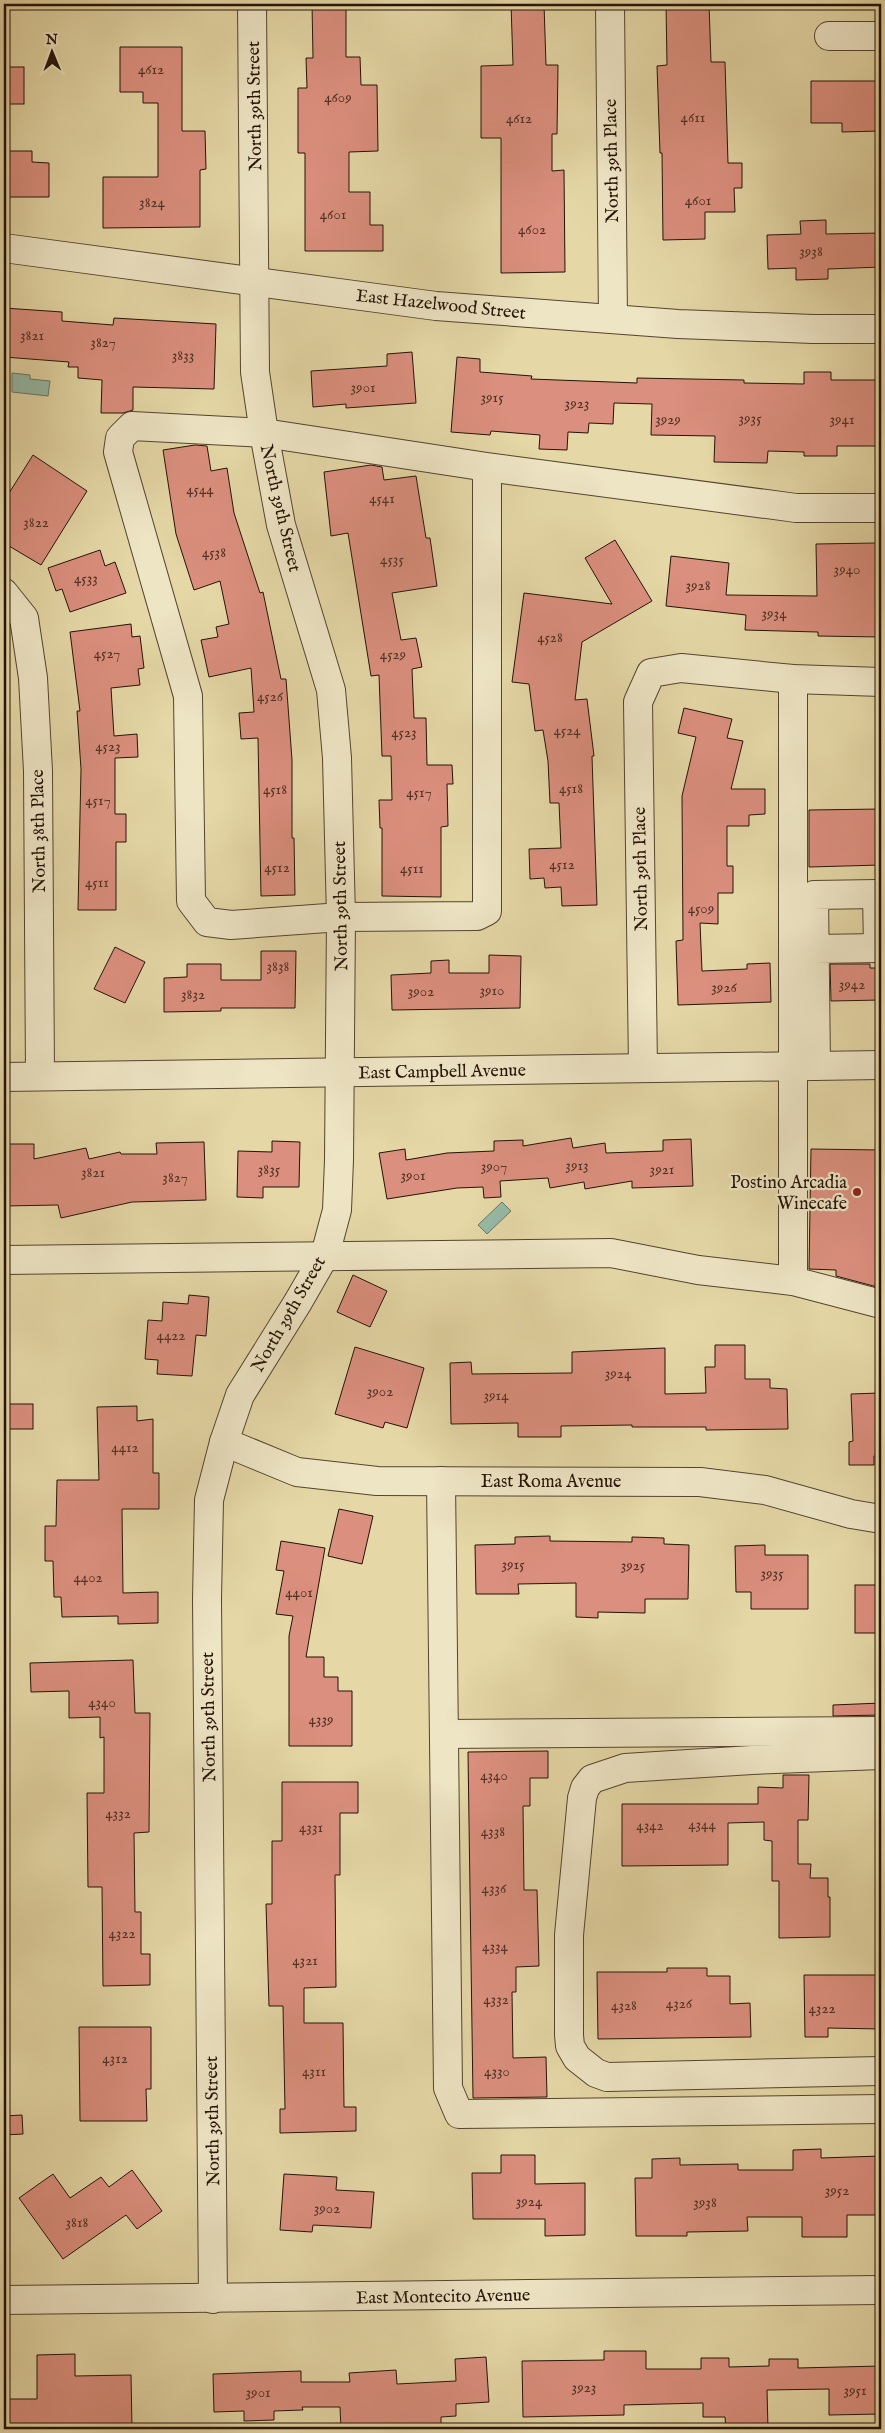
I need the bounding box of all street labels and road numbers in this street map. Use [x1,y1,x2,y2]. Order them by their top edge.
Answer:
street label: North 39th Street [243,41,268,171]
street label: North 39th Place [600,99,625,223]
street label: East Hazelwood Street [355,285,527,326]
street label: North 39th Street [254,442,305,574]
street label: North 38th Place [27,769,52,893]
street label: North 39th Place [629,807,654,931]
street label: North 39th Street [329,841,354,971]
street label: East Campbell Avenue [358,1060,526,1085]
street label: North 39th Street [247,1253,332,1377]
street label: East Roma Avenue [481,1471,621,1494]
street label: North 39th Street [197,1652,222,1782]
street label: North 39th Street [201,2056,226,2186]
street label: East Montecito Avenue [356,2284,530,2311]

